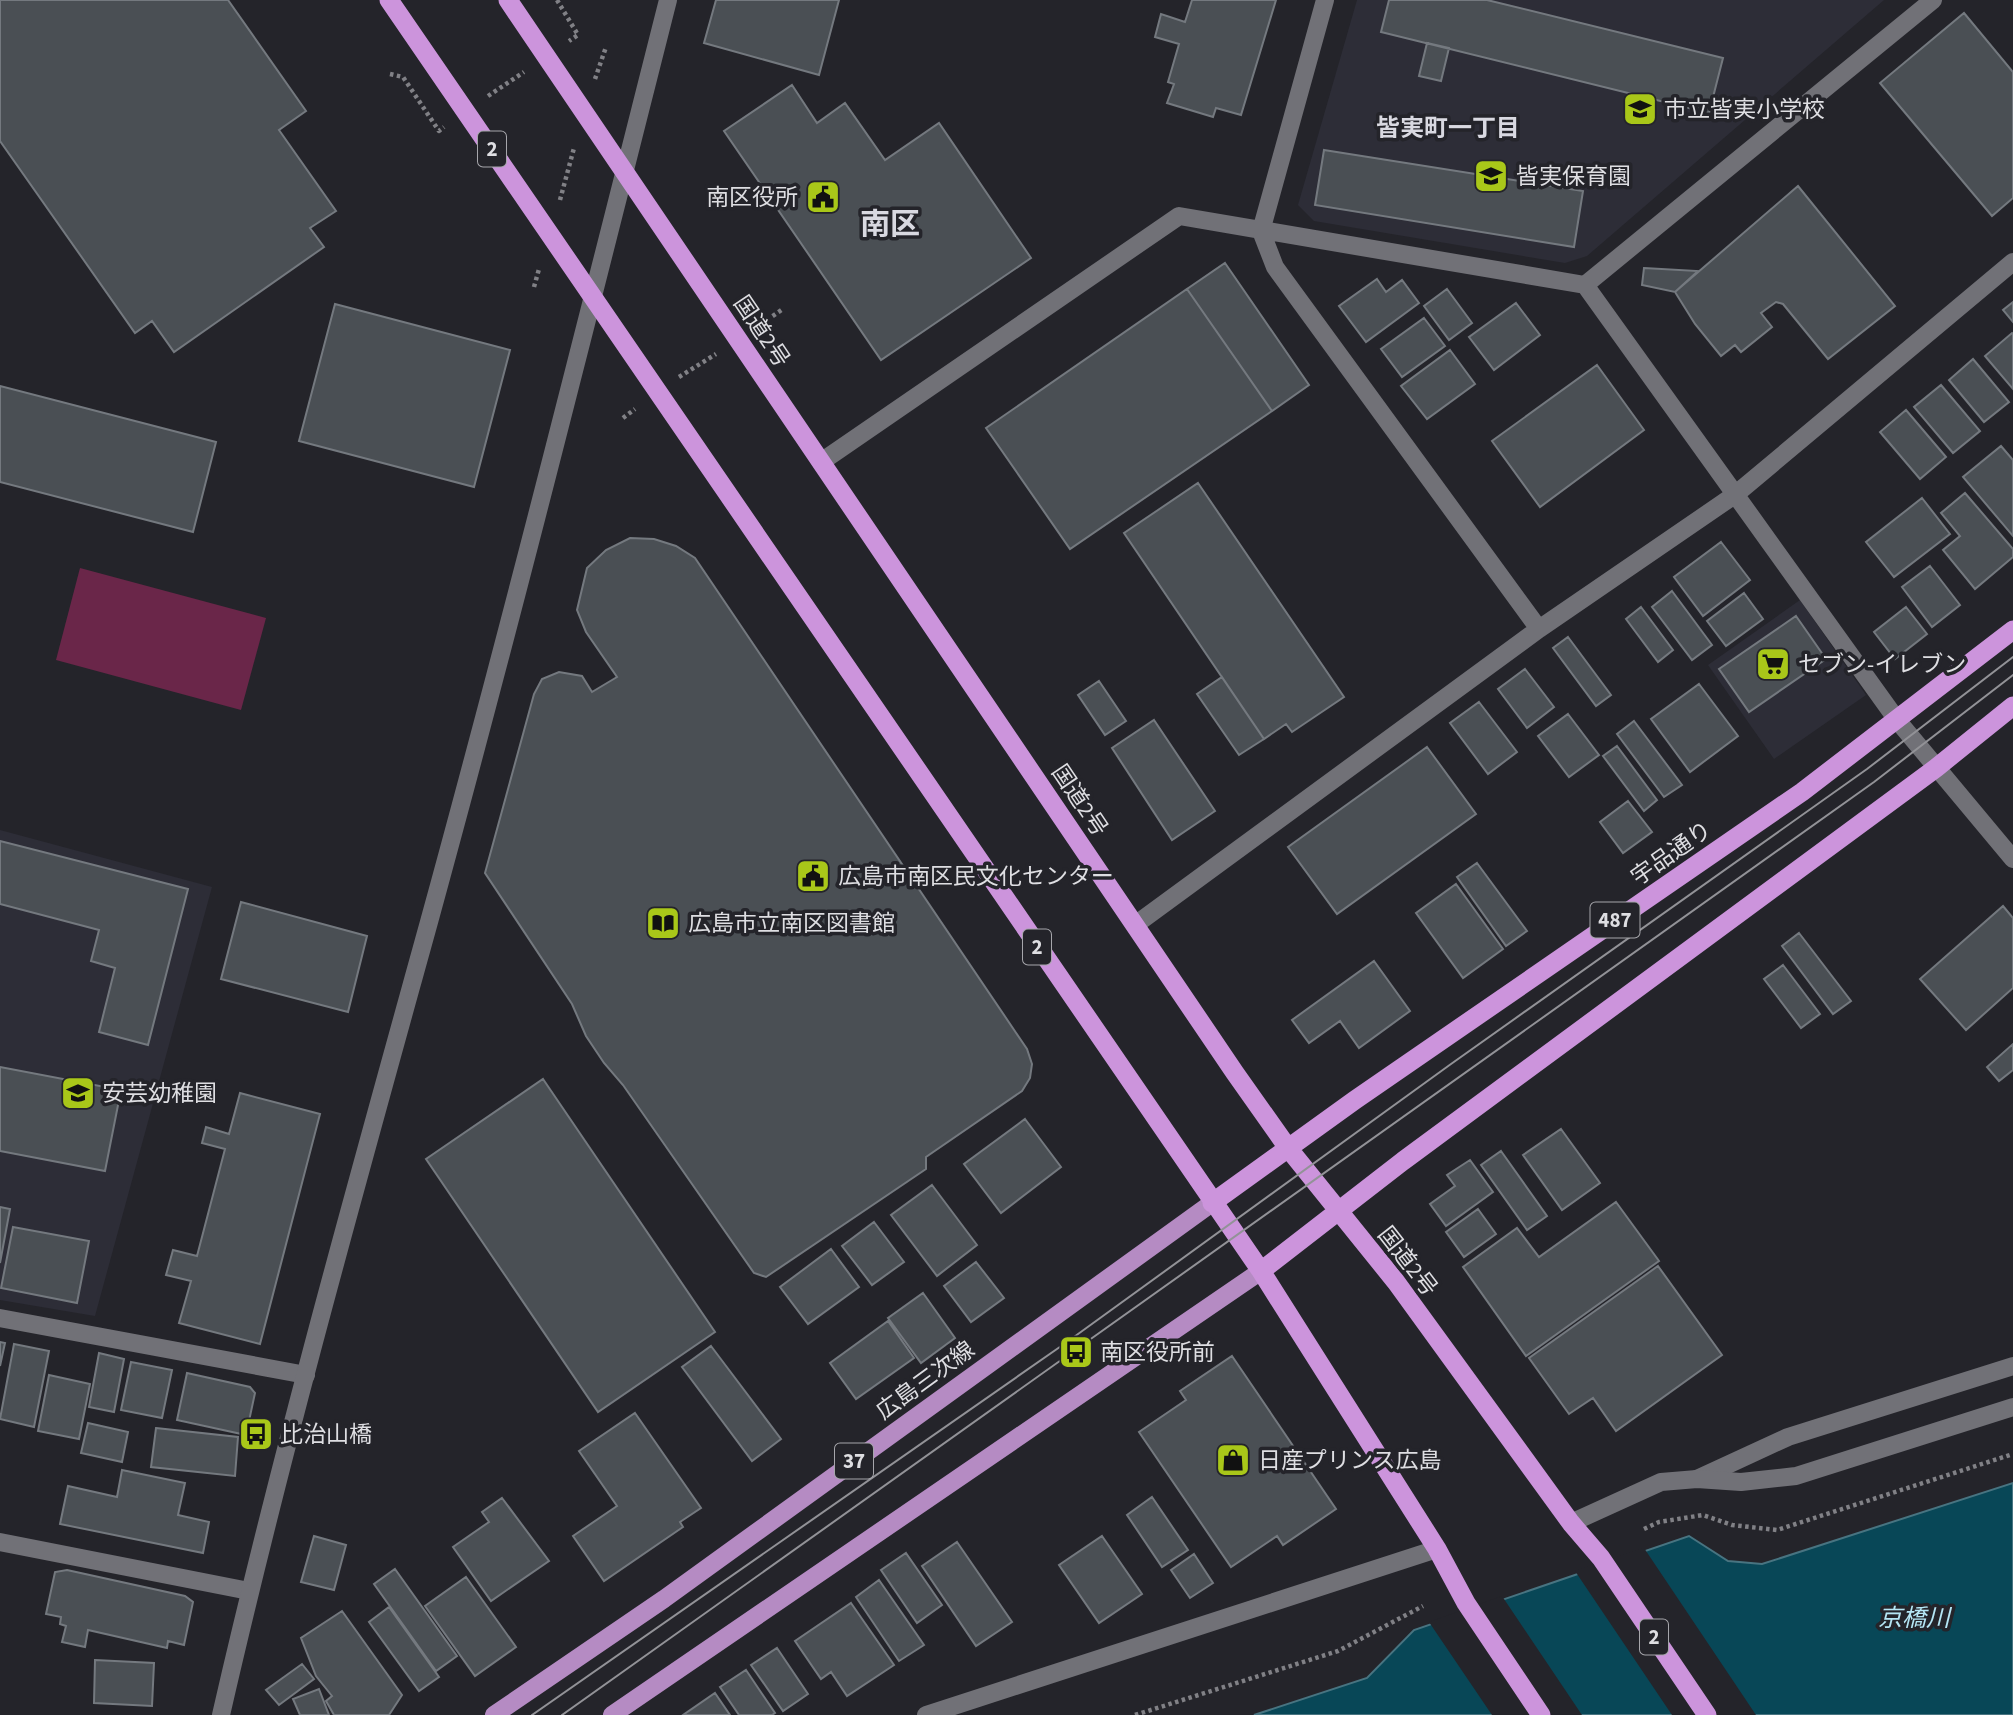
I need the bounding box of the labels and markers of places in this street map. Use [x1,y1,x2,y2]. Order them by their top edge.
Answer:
school or university icon: 市立皆実小学校 [1621,90,1659,128]
place label: 市立皆実小学校 [1664,93,1825,126]
school or university icon: 皆実保育園 [1472,157,1510,195]
place label: 皆実保育園 [1516,160,1631,193]
public building icon: 南区役所 [804,178,842,216]
place label: 南区役所 [706,181,798,214]
supermarket icon: セブン-イレブン [1754,645,1792,683]
place label: セブン-イレブン [1798,648,1966,681]
public building icon: 広島市南区民文化センター [794,857,832,895]
place label: 広島市南区民文化センター [838,860,1114,893]
library icon: 広島市立南区図書館 [644,904,682,942]
place label: 広島市立南区図書館 [688,907,895,940]
school or university icon: 安芸幼稚園 [59,1074,97,1112]
place label: 安芸幼稚園 [102,1077,217,1110]
bus stop icon: 南区役所前 [1057,1333,1095,1371]
place label: 南区役所前 [1100,1336,1215,1369]
bus stop icon: 比治山橋 [237,1415,275,1453]
place label: 比治山橋 [280,1418,372,1451]
shop icon: 日産プリンス広島 [1214,1441,1252,1479]
place label: 日産プリンス広島 [1258,1444,1442,1477]

